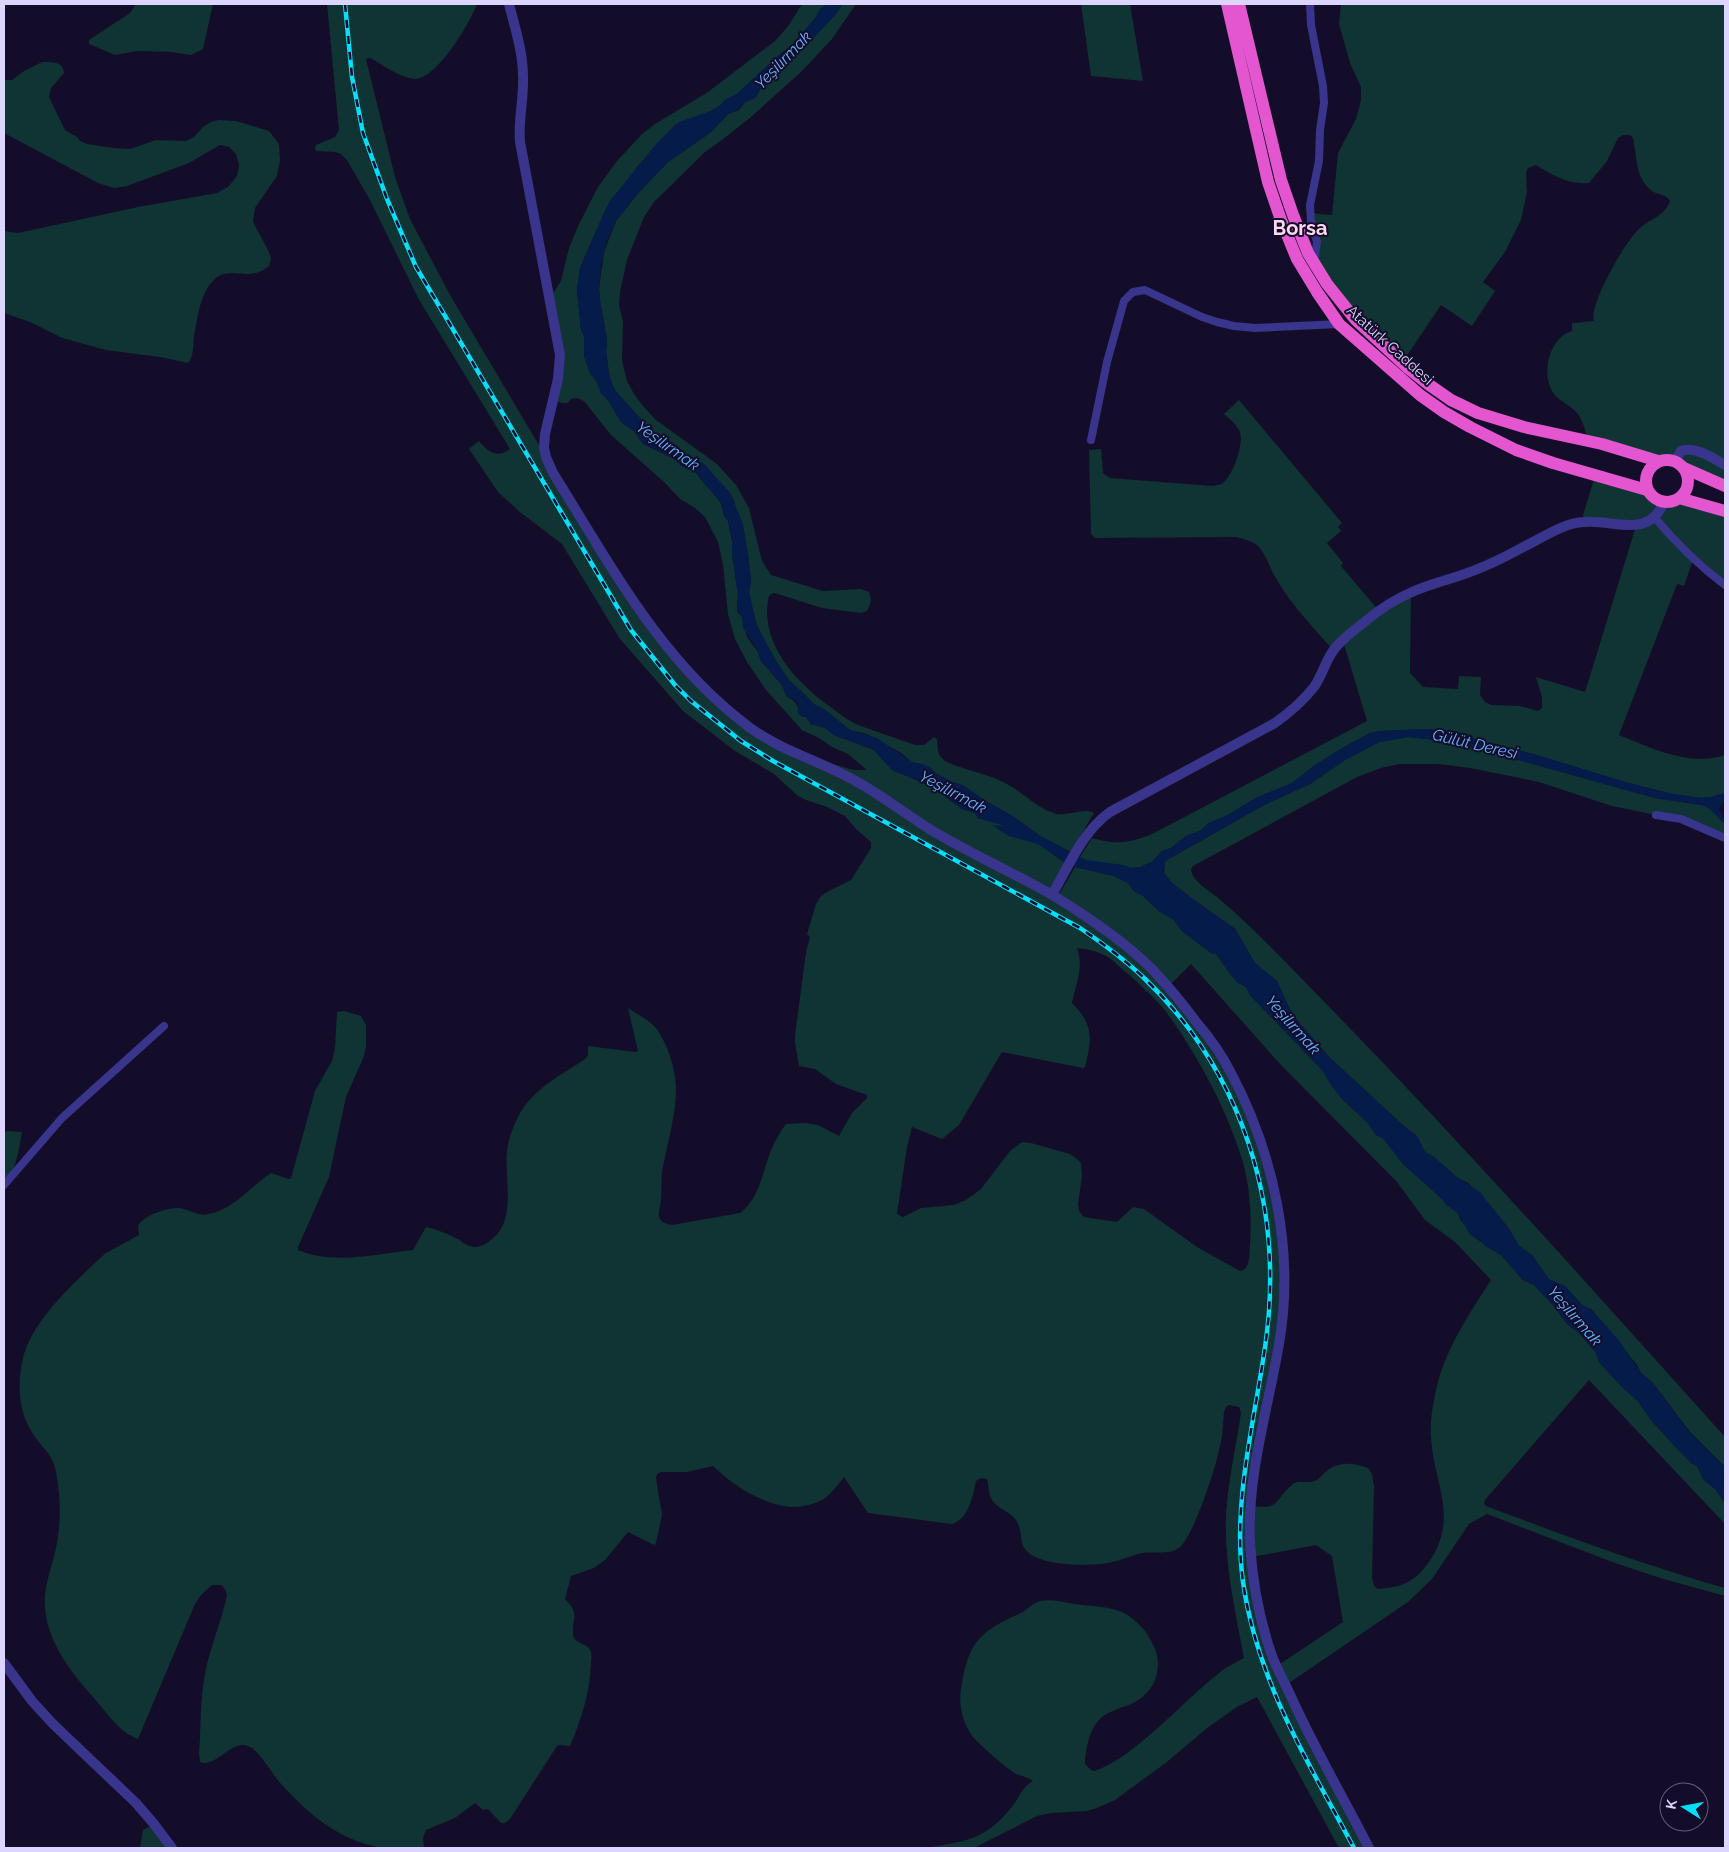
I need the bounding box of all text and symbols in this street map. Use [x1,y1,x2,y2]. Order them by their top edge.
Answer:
water label: Yeşilırmak [751,27,816,93]
district label: Borsa [1273,216,1327,240]
street label: Atatürk Caddesi [1343,301,1437,389]
water label: Yeşilırmak [633,417,704,475]
water label: Gülüt Deresi [1431,725,1520,763]
water label: Yeşilırmak [916,766,990,818]
water label: Yeşilırmak [1261,991,1325,1059]
water label: Yeşilırmak [1544,1282,1606,1350]
north arrow [1659,1782,1709,1832]
text: K [1662,1798,1680,1811]

